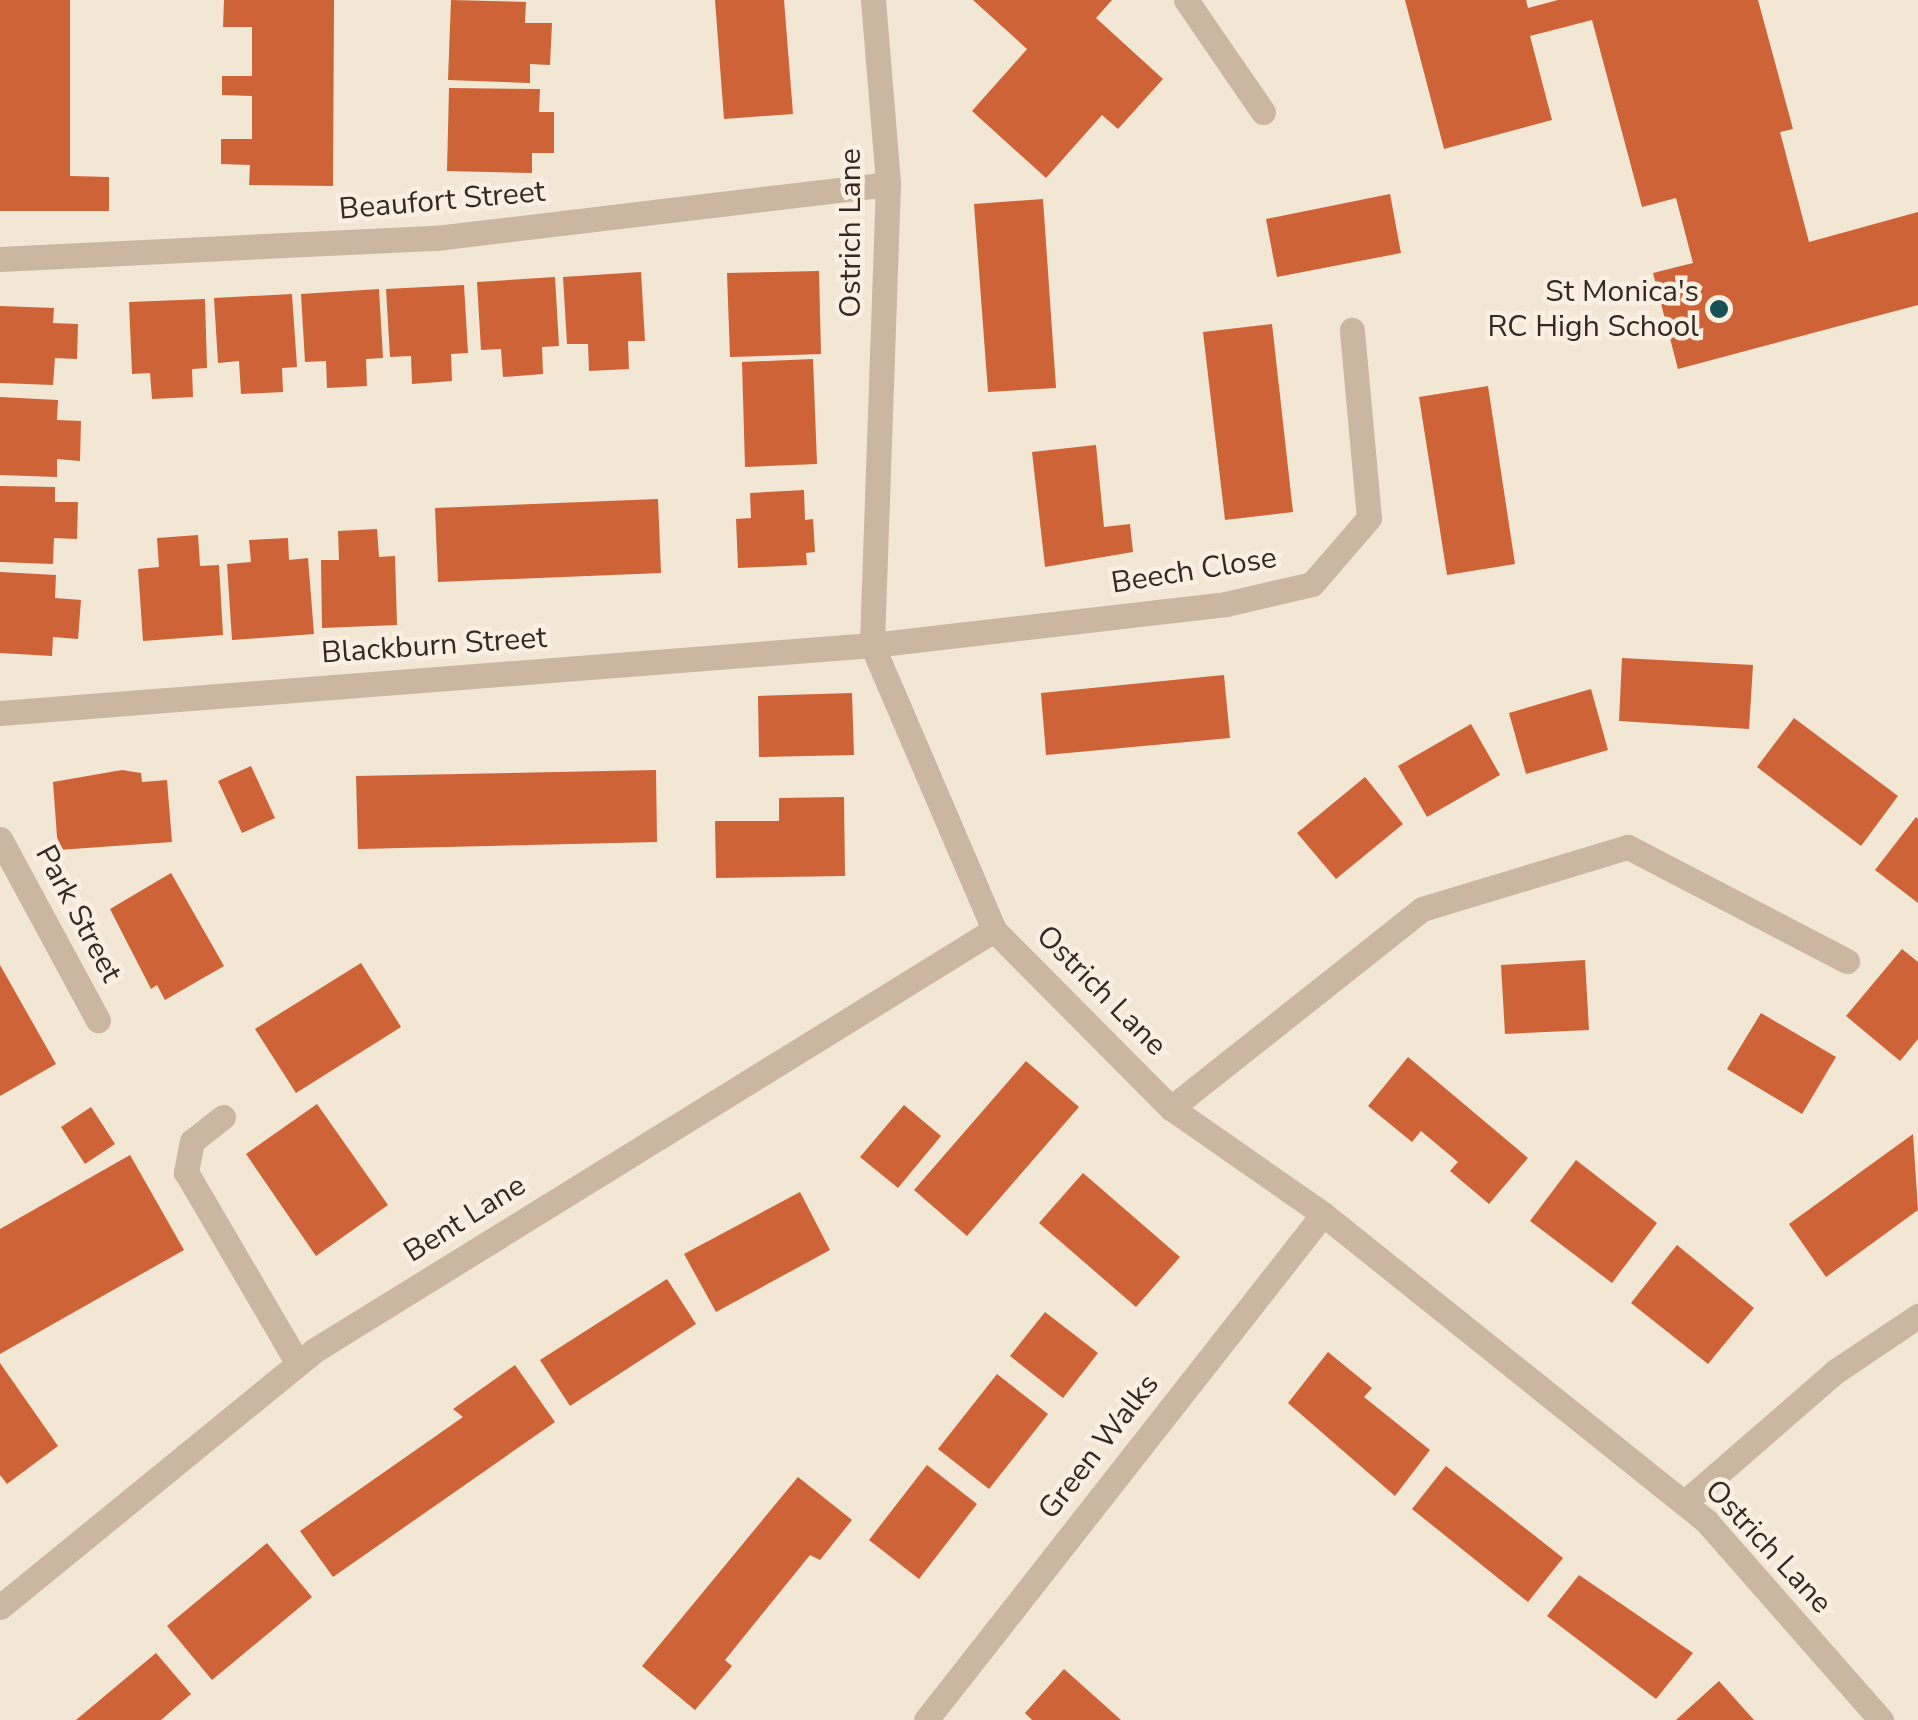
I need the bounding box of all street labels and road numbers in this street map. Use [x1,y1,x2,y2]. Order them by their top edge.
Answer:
street label: Ostrich Lane [833,148,869,318]
street label: Beaufort Street [337,174,547,228]
street label: Beech Close [1109,540,1279,602]
street label: Blackburn Street [320,620,548,672]
street label: Park Street [27,840,129,988]
street label: Ostrich Lane [1028,918,1174,1064]
street label: Bent Lane [398,1168,532,1270]
street label: Green Walks [1031,1367,1167,1527]
street label: Ostrich Lane [1697,1473,1839,1621]

